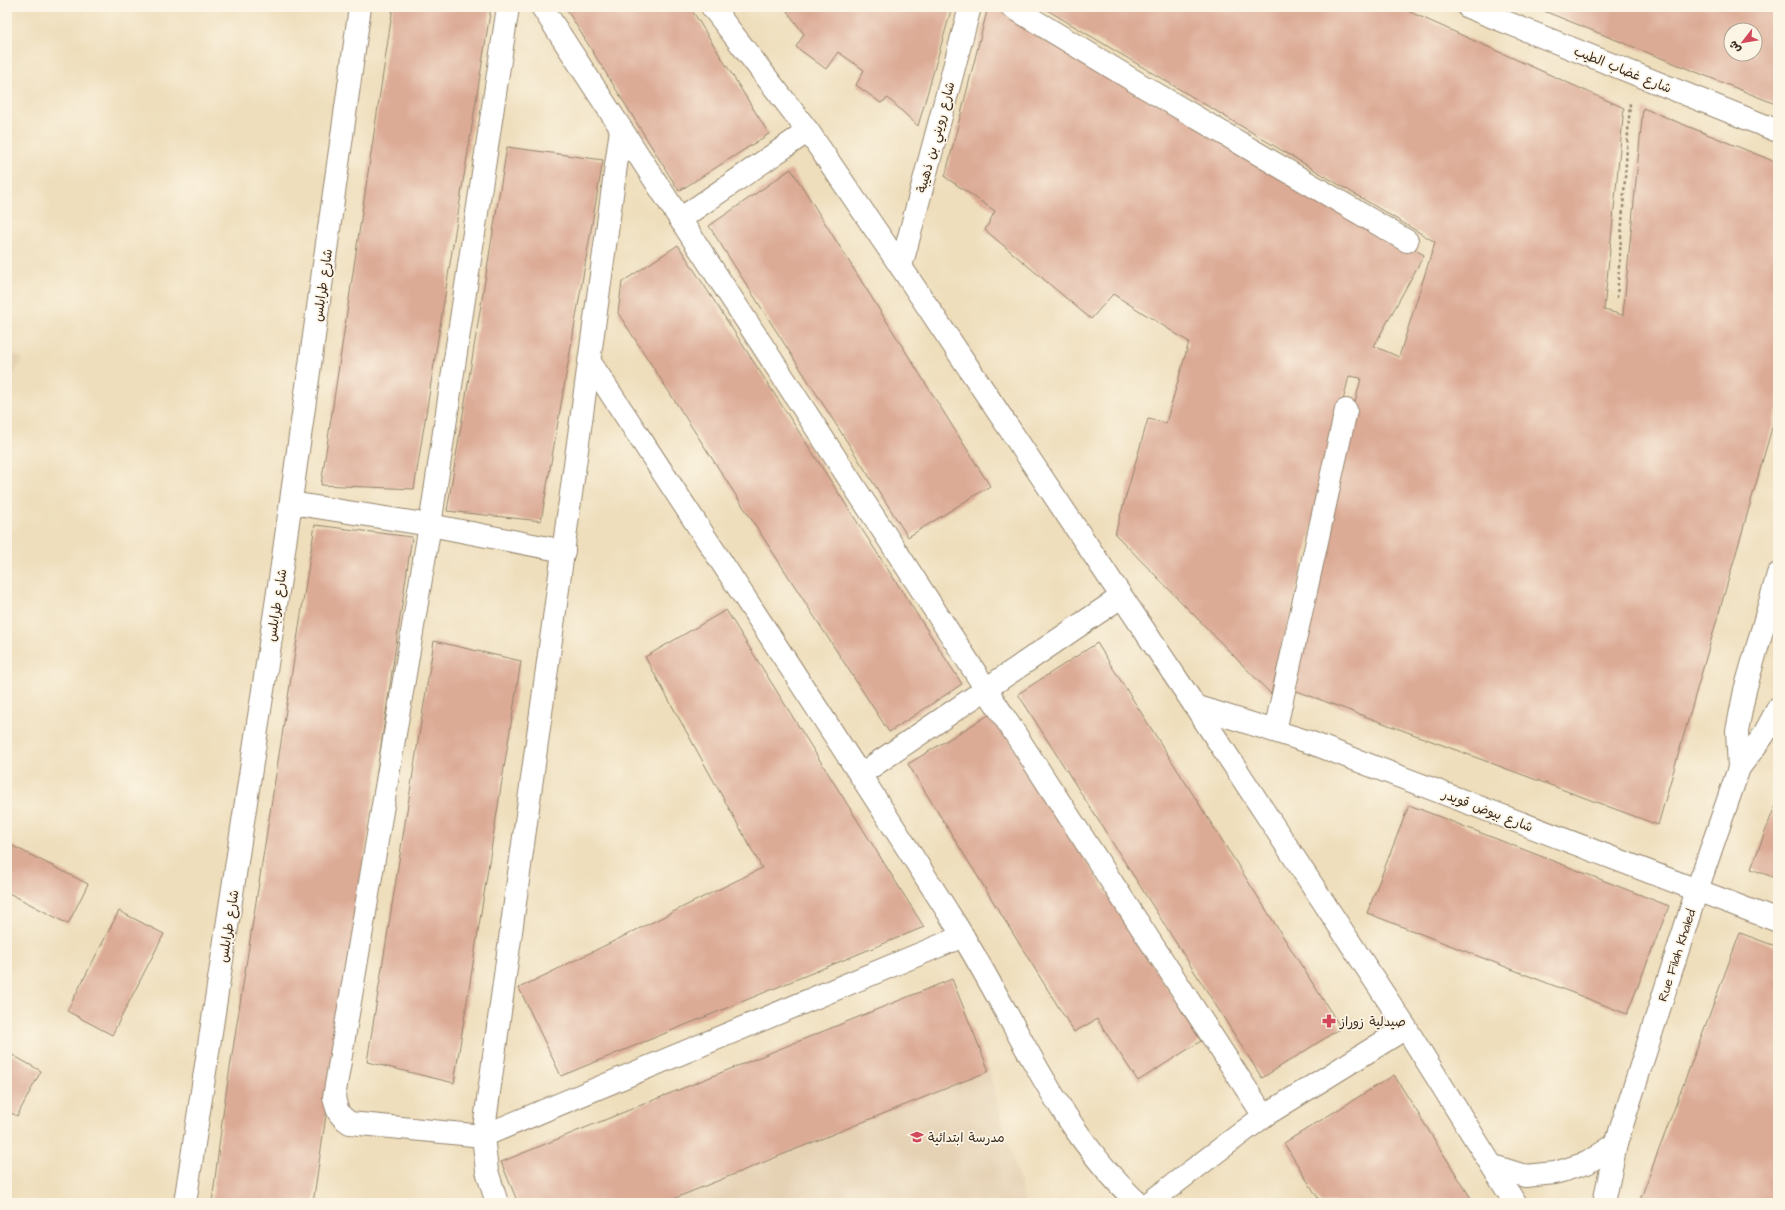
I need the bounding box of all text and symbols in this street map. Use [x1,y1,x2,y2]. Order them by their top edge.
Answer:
north arrow [1723,22,1763,62]
text: ش [1725,38,1744,56]
street label: شارع غضاب الطيب [1571,42,1674,98]
street label: شارع رويني بن ذهيبة [913,80,961,195]
street label: شارع طرابلس [309,248,337,323]
street label: شارع طرابلس [262,568,292,643]
street label: شارع بيوض قويدر [1439,785,1536,836]
street label: شارع طرابلس [214,889,244,964]
street label: Rue Filah Khaled [1654,907,1700,1004]
pharmacy icon: صيدلية زوراز [1321,1013,1337,1029]
place label: صيدلية زوراز [1339,1013,1406,1031]
school or university icon: مدرسة ابتدائية [909,1129,925,1145]
place label: مدرسة ابتدائية [928,1129,1005,1147]

